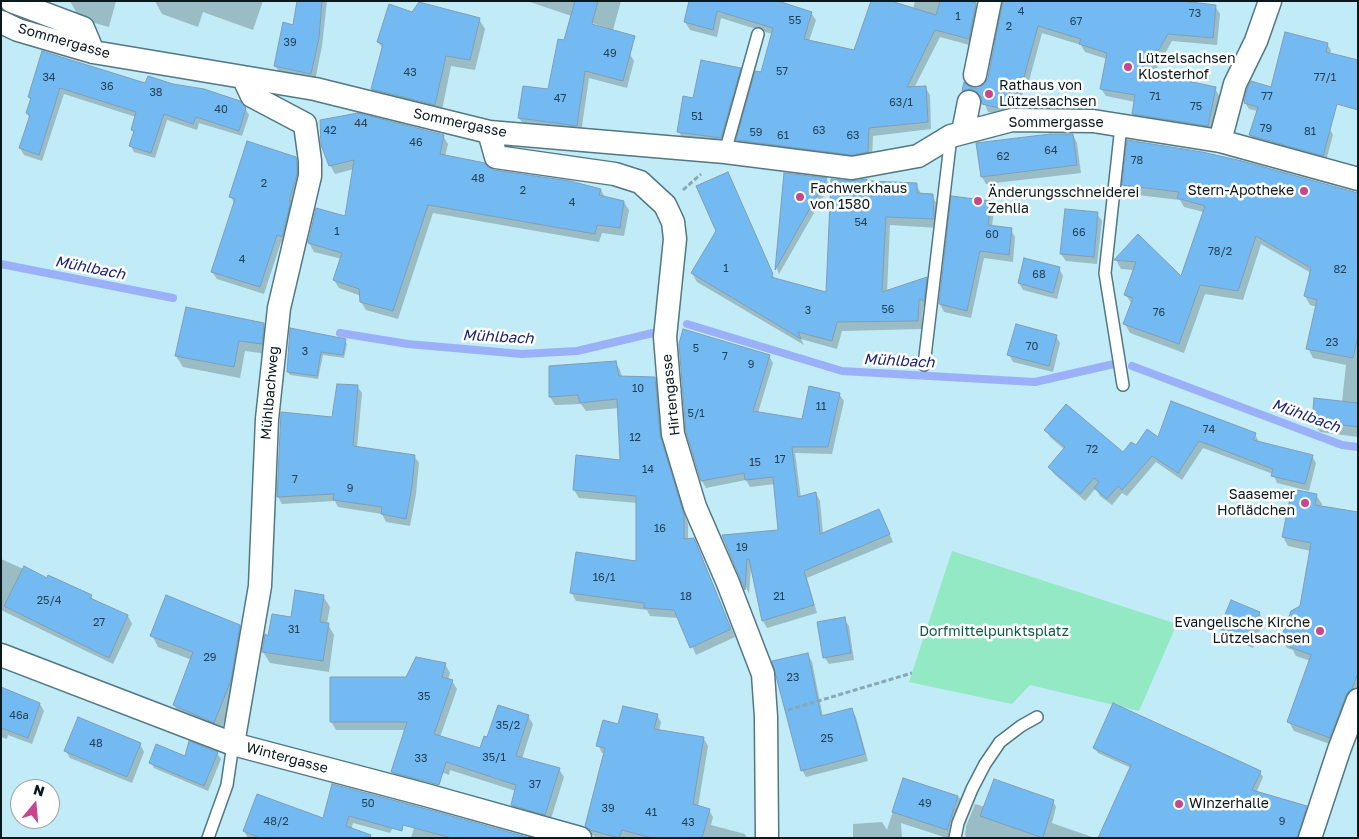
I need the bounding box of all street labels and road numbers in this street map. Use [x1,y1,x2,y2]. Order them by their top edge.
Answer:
street label: Sommergasse [16,20,112,62]
street label: Sommergasse [412,105,508,141]
street label: Sommergasse [1008,115,1104,131]
street label: Mühlbachweg [258,345,282,441]
street label: Hirtengasse [658,353,684,437]
street label: Wintergasse [244,739,330,777]

